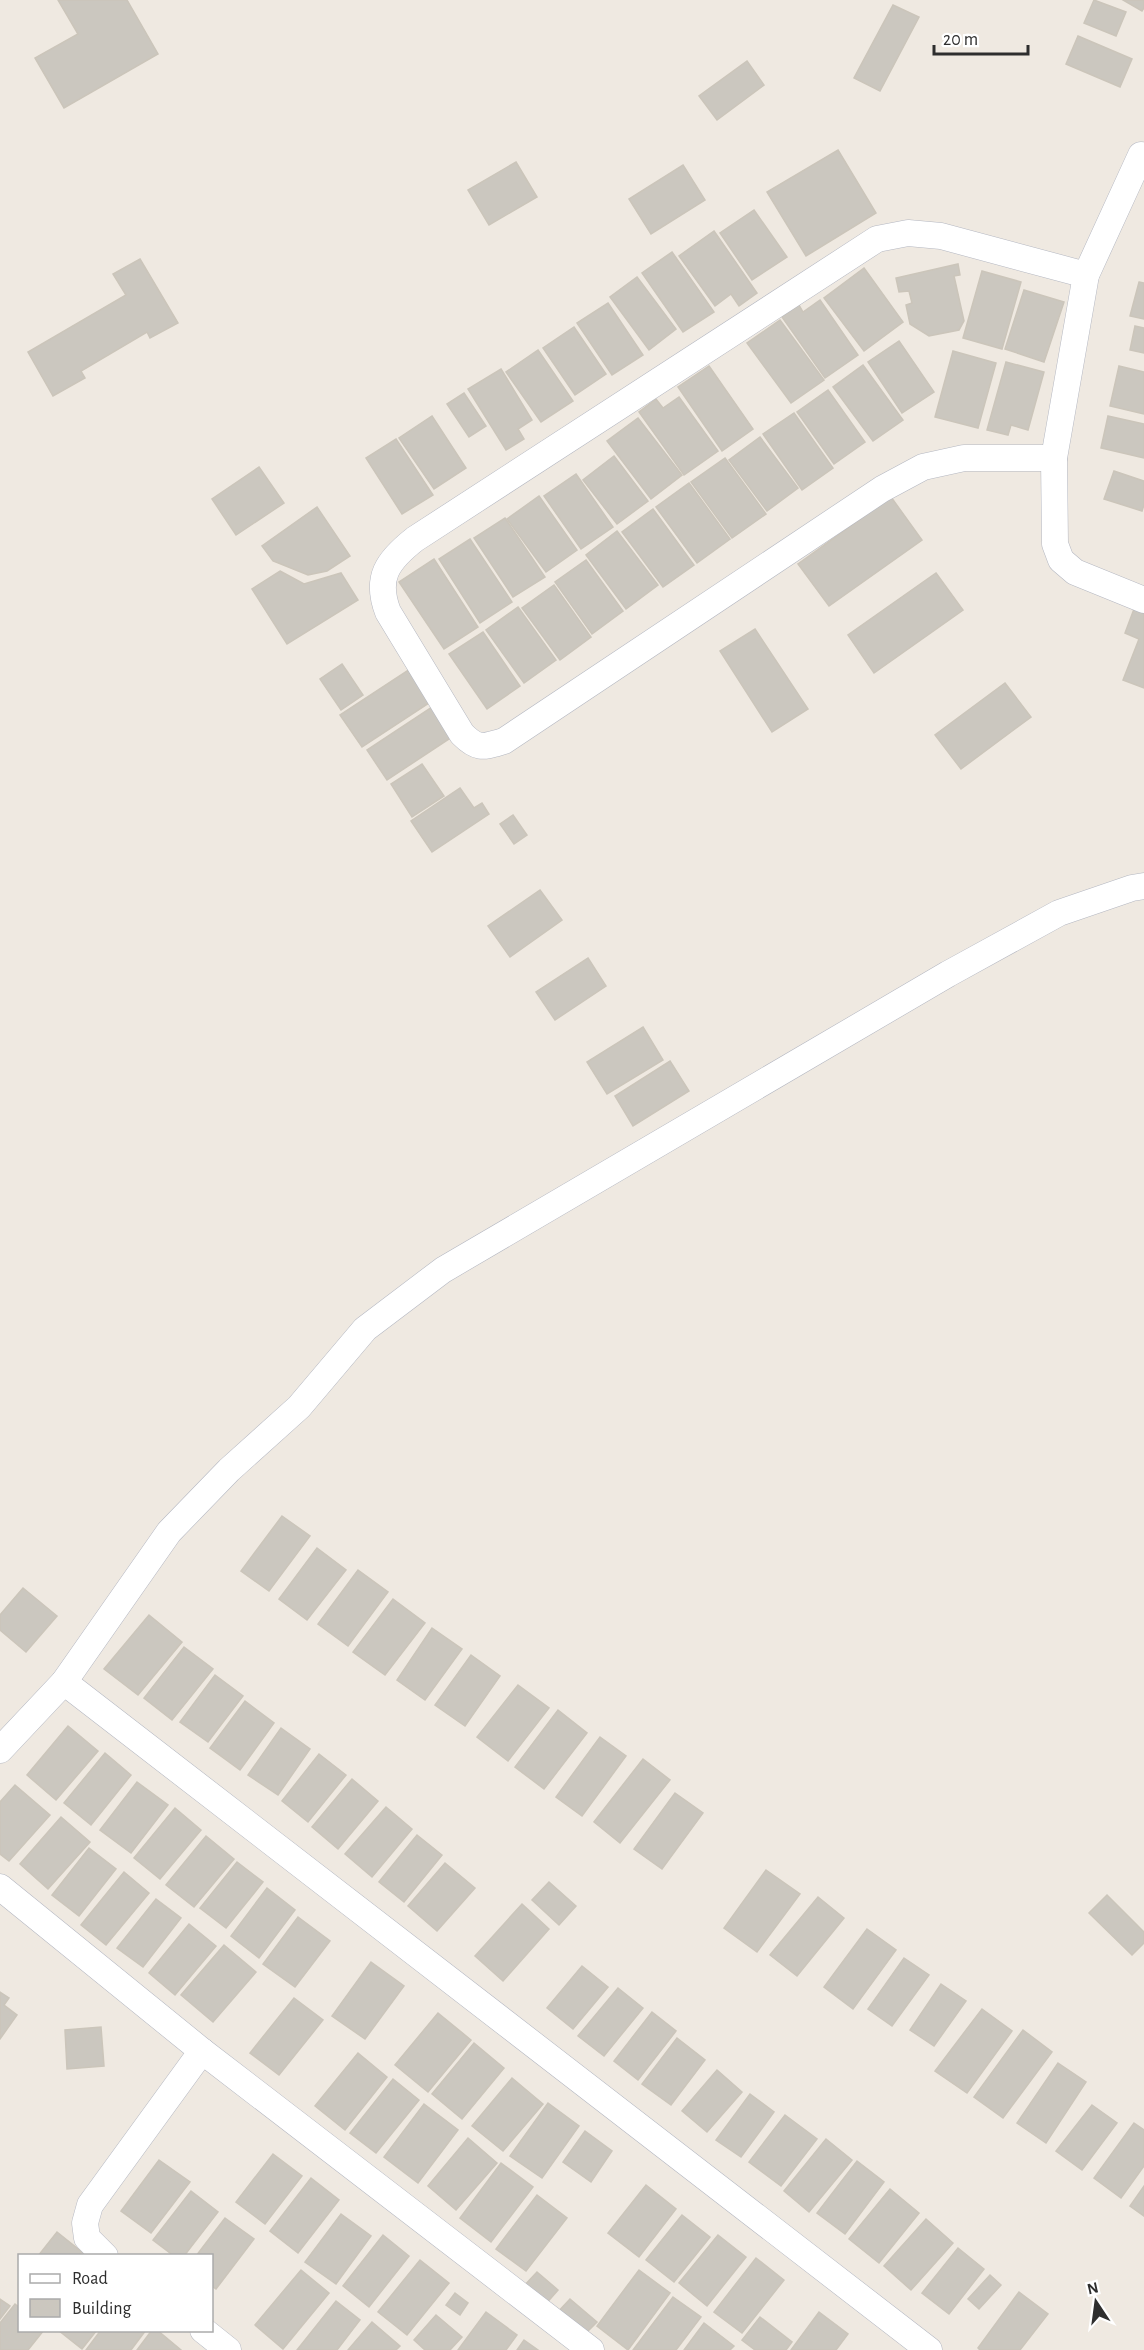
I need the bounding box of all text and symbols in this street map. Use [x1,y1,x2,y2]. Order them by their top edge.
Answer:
scale bar [934,18,1028,56]
text: 20 m [943,31,978,49]
legend [18,2254,213,2332]
text: Road [72,2270,108,2288]
north arrow [1066,2272,1126,2332]
text: N [1086,2279,1100,2297]
text: Building [72,2300,132,2318]

